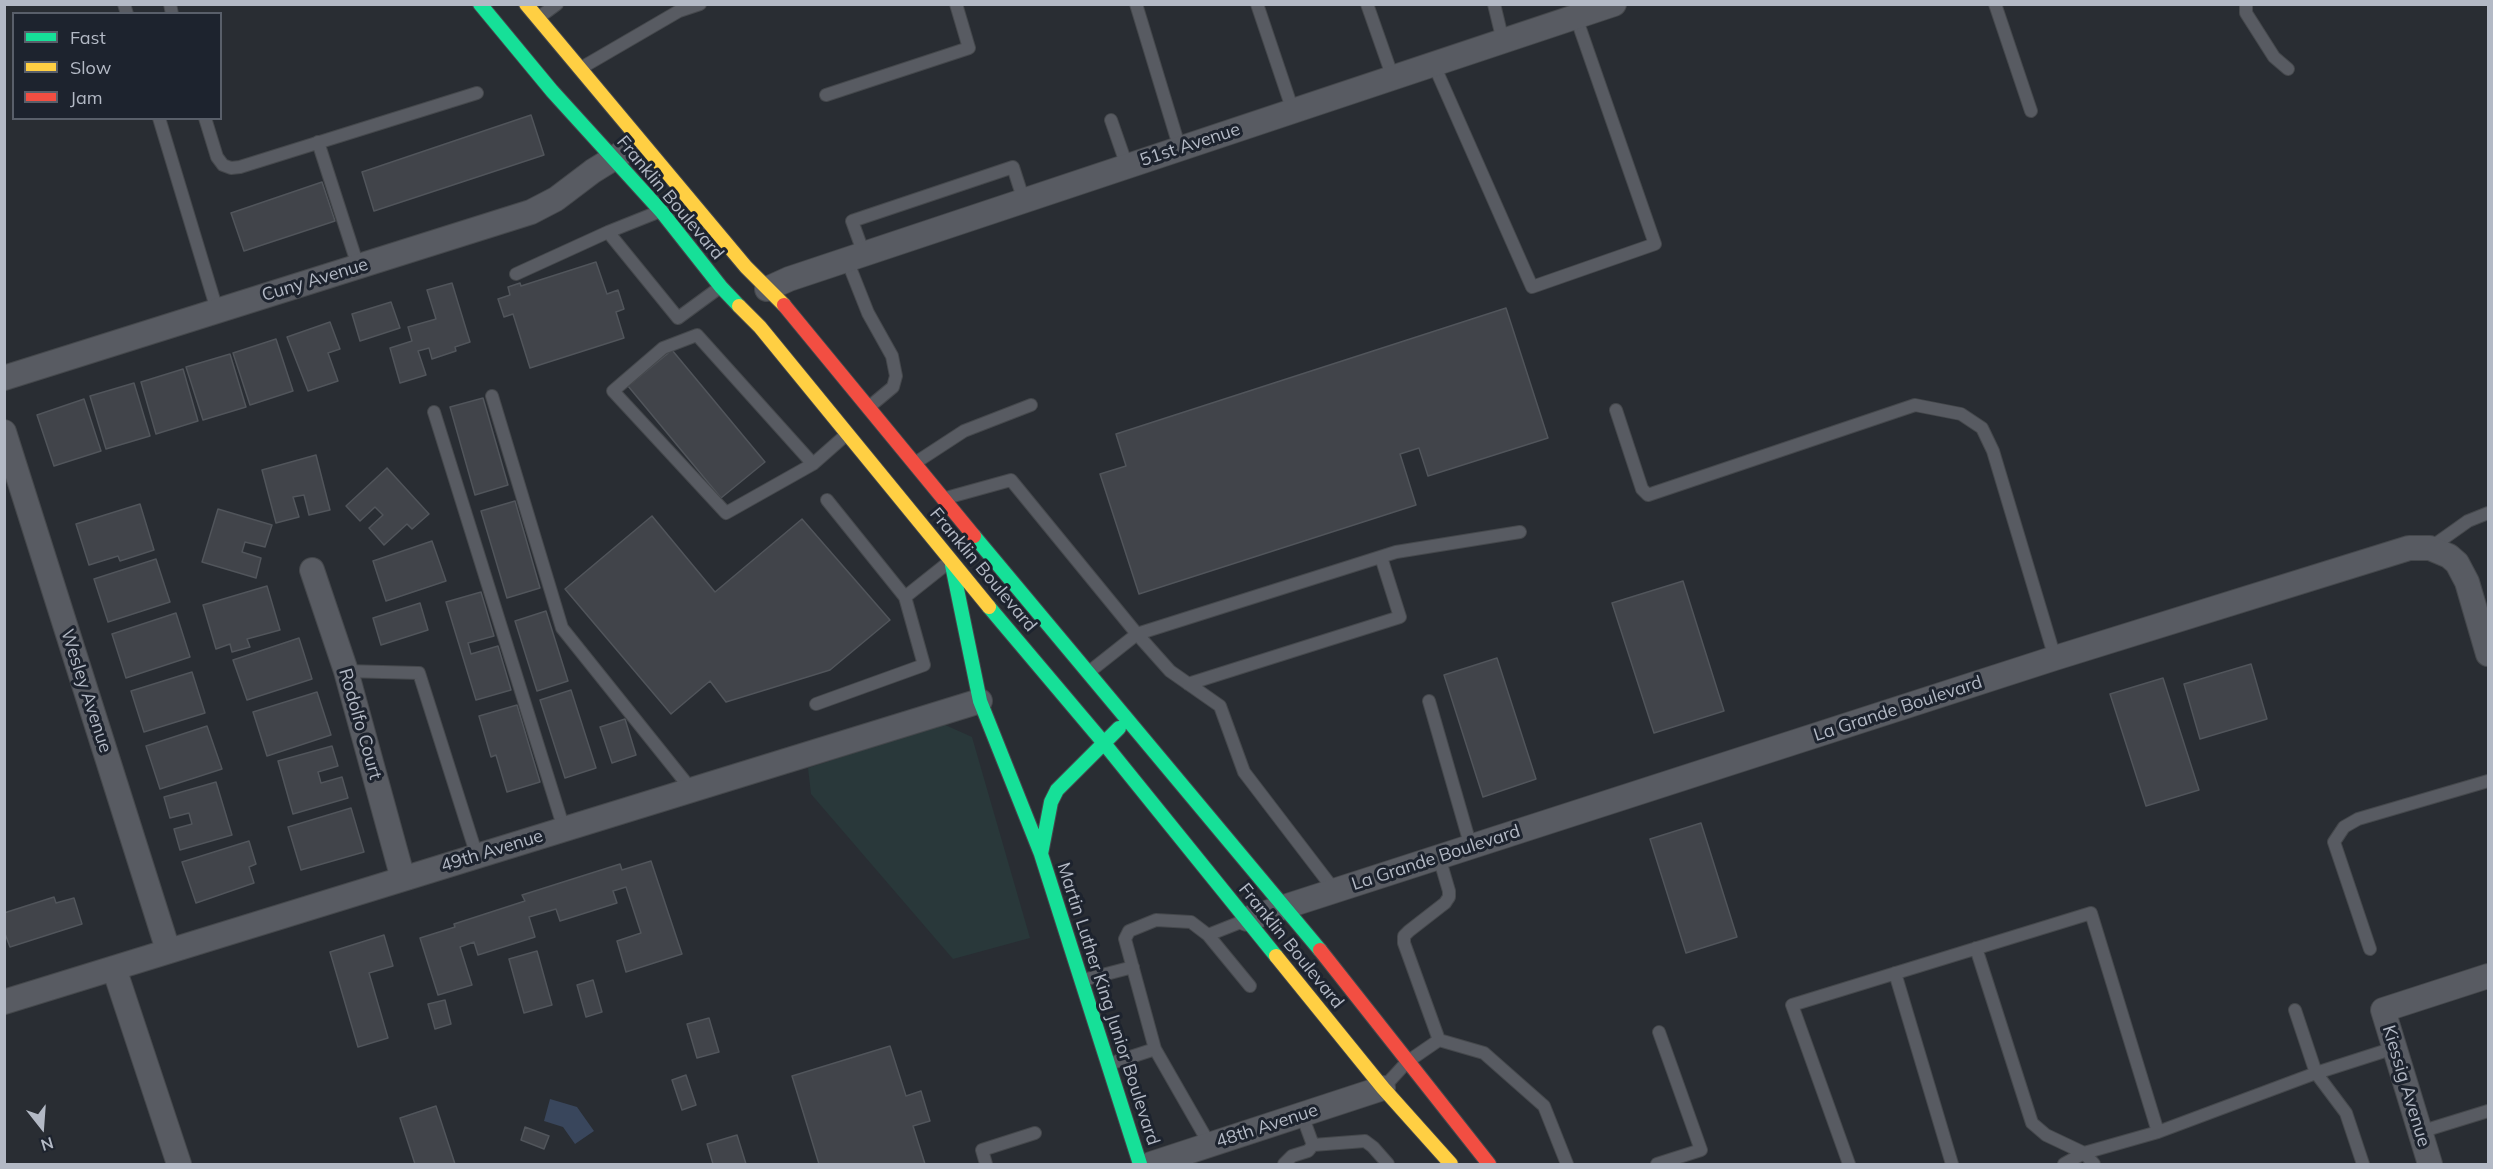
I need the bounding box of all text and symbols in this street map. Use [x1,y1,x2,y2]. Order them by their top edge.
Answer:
legend [12,12,222,120]
text: Fast [70,26,106,49]
text: Slow [70,56,111,79]
text: Jam [70,86,103,109]
street label: 51st Avenue [1137,119,1243,171]
street label: Franklin Boulevard [612,132,728,264]
street label: Cuny Avenue [259,254,371,306]
street label: Franklin Boulevard [925,504,1041,636]
street label: Wesley Avenue [56,627,116,755]
street label: Rodolfo Court [334,666,386,782]
street label: La Grande Boulevard [1811,672,1985,746]
street label: La Grande Boulevard [1349,821,1523,895]
street label: 49th Avenue [438,825,546,877]
street label: Martin Luther King Junior Boulevard [1052,860,1164,1148]
street label: Franklin Boulevard [1234,879,1348,1013]
street label: Kiessig Avenue [2377,1023,2435,1149]
north arrow [12,1097,72,1157]
street label: 48th Avenue [1213,1099,1321,1153]
text: N [39,1133,56,1156]

